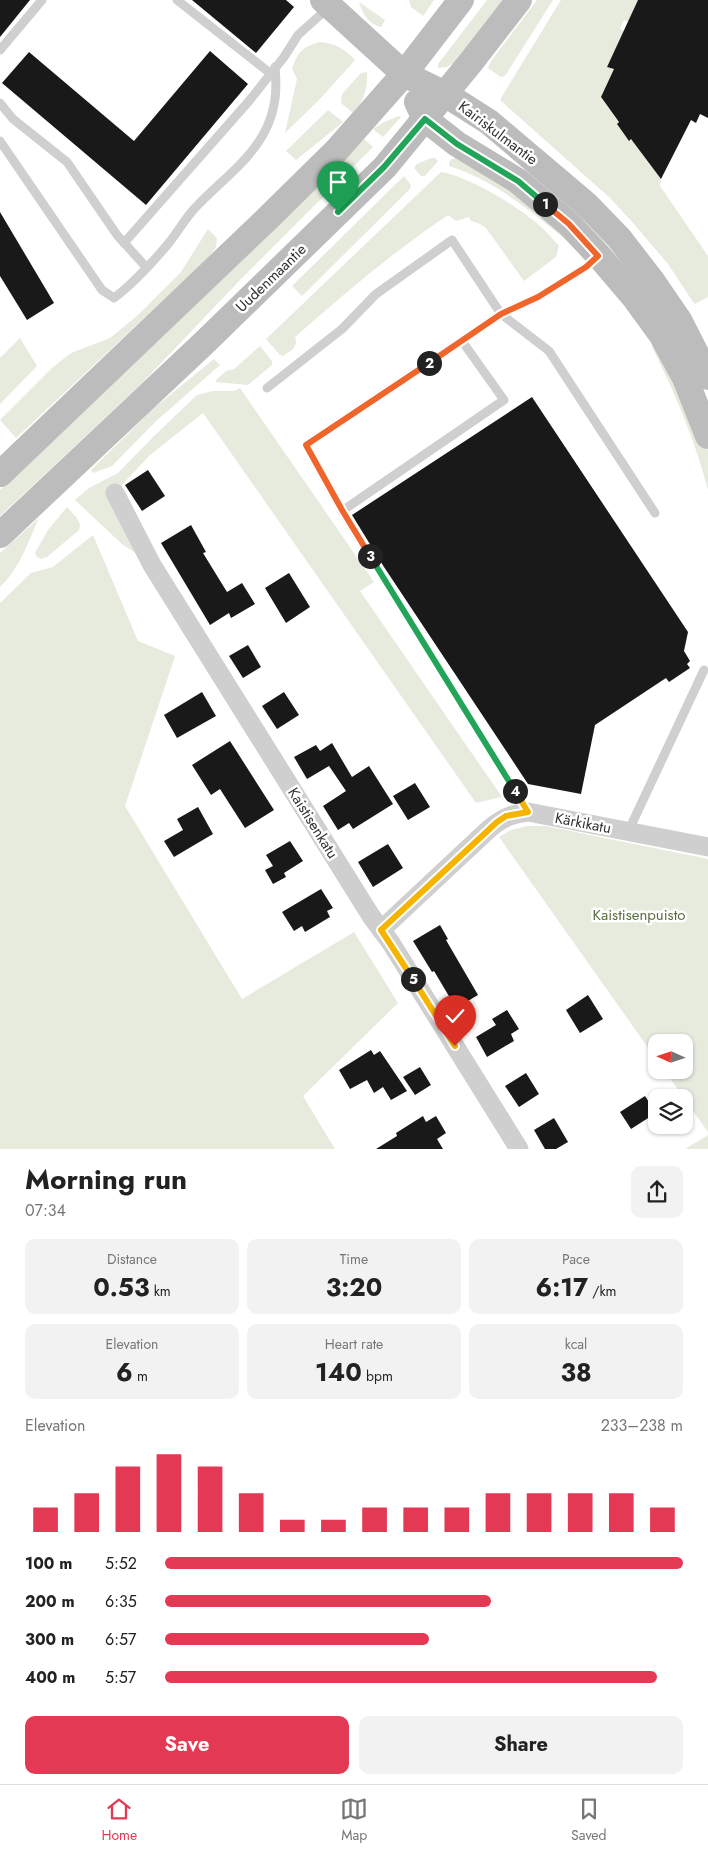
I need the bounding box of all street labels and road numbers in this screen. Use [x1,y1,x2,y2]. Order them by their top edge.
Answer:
street label: Kairiskulmantie [454,96,543,170]
street label: Uudenmaantie [231,238,311,317]
street label: Kaistisenkatu [282,783,344,863]
street label: Kärkikatu [553,807,613,839]

